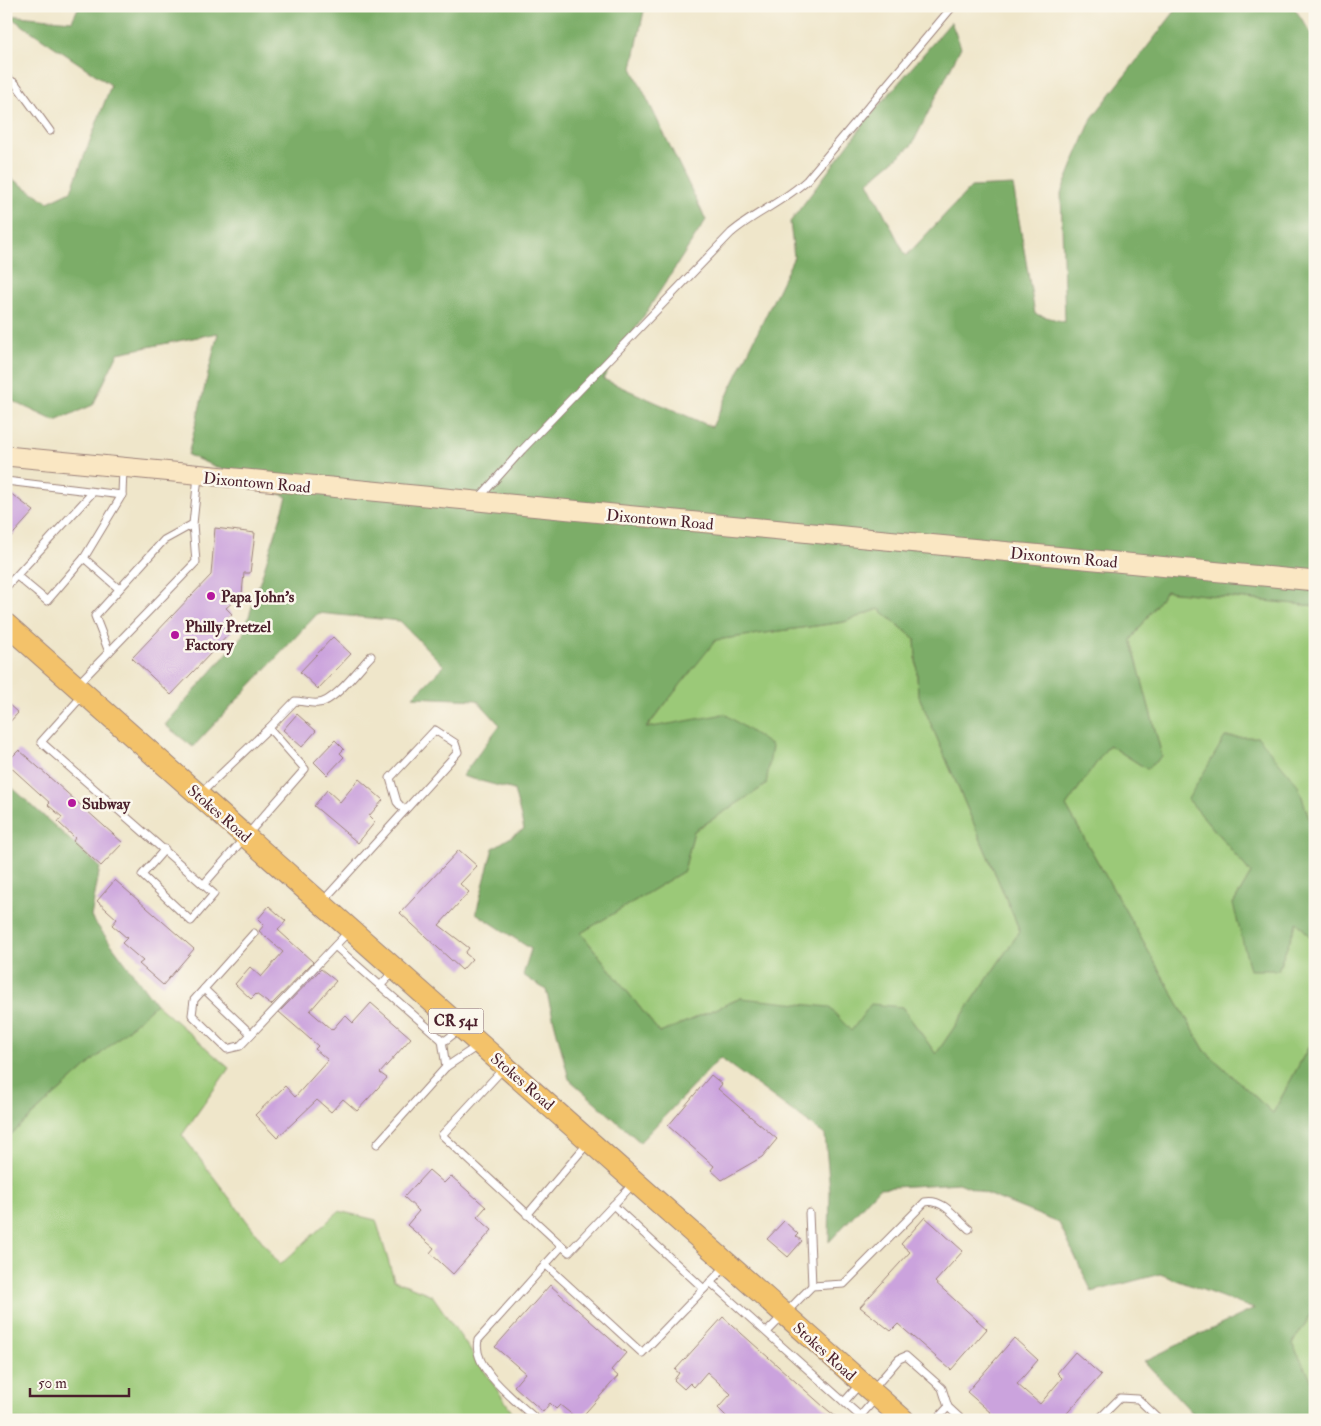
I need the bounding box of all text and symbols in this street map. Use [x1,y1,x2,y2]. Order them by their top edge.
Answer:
street label: Dixontown Road [202,468,312,498]
street label: Dixontown Road [605,505,715,535]
street label: Dixontown Road [1009,543,1119,573]
place label: Papa John's [221,587,295,608]
marker: Papa John's [205,590,217,602]
place label: Philly Pretzel Factory [185,617,272,656]
marker: Philly Pretzel Factory [169,629,181,641]
street label: Stokes Road [183,781,255,847]
place label: Subway [82,794,131,815]
marker: Subway [66,797,78,809]
road number: CR 541 [428,1008,484,1034]
street label: Stokes Road [486,1049,558,1115]
street label: Stokes Road [789,1318,860,1385]
scale bar [30,1366,129,1398]
text: 50 m [38,1374,67,1393]

